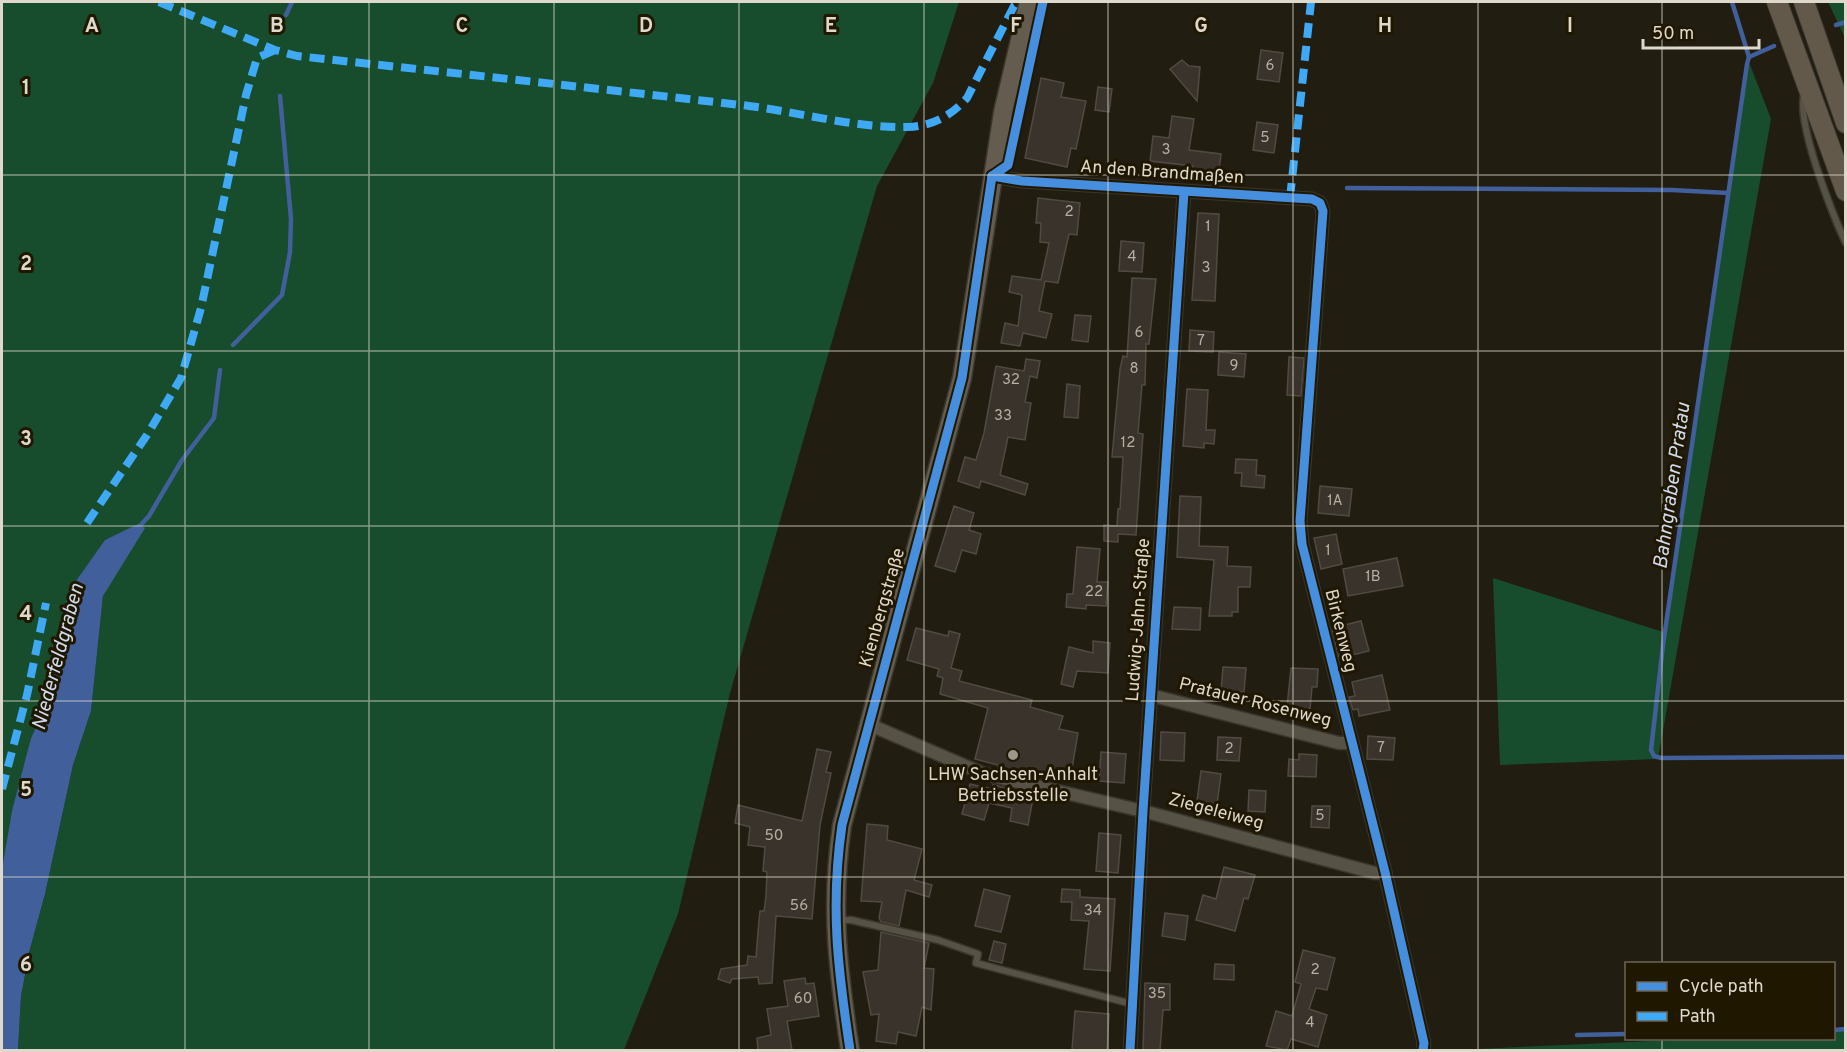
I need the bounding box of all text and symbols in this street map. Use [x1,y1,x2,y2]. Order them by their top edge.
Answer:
scale bar [1643,12,1758,50]
text: A [85,14,99,40]
text: B [270,14,284,40]
text: C [456,14,468,40]
text: D [639,14,653,40]
text: E [825,14,837,40]
text: F [1010,14,1022,40]
text: G [1194,14,1208,40]
text: H [1378,14,1392,40]
text: I [1567,14,1573,40]
text: 50 m [1652,23,1694,46]
house number: 6 [1266,57,1275,76]
text: 1 [22,76,30,102]
house number: 5 [1260,129,1270,148]
house number: 3 [1161,141,1171,160]
street label: An den Brandmaßen [1079,156,1245,190]
house number: 2 [1064,203,1074,222]
house number: 1 [1205,218,1211,237]
house number: 4 [1127,248,1137,267]
text: 2 [20,252,32,278]
house number: 3 [1201,259,1211,278]
house number: 6 [1135,324,1144,343]
house number: 7 [1197,332,1205,351]
house number: 9 [1230,357,1238,376]
house number: 8 [1129,360,1139,379]
house number: 32 [1002,371,1020,390]
water label: Bahngraben Pratau [1648,400,1698,571]
house number: 33 [994,407,1012,426]
text: 3 [20,427,32,453]
house number: 12 [1121,434,1135,453]
house number: 1A [1327,492,1343,511]
street label: Ludwig-Jahn-Straße [1122,537,1156,703]
house number: 1 [1325,542,1331,561]
street label: Kienbergstraße [855,545,911,671]
house number: 1B [1365,568,1381,587]
water label: Niederfeldgraben [27,581,91,733]
house number: 22 [1085,583,1103,602]
street label: Birkenweg [1319,587,1361,675]
text: 4 [20,602,32,628]
street label: Pratauer Rosenweg [1176,673,1334,733]
house number: 7 [1377,739,1385,758]
house number: 2 [1224,740,1234,759]
marker: LHW Sachsen-Anhalt Betriebsstelle [1006,748,1020,762]
place label: LHW Sachsen-Anhalt Betriebsstelle [928,764,1098,808]
text: 5 [20,778,32,804]
street label: Ziegeleiweg [1166,788,1266,836]
house number: 5 [1315,807,1325,826]
house number: 50 [765,827,783,846]
house number: 56 [790,897,808,916]
house number: 34 [1084,902,1102,921]
text: 6 [20,953,32,979]
house number: 2 [1310,961,1320,980]
legend [1625,962,1835,1040]
text: Cycle path [1679,976,1764,999]
house number: 35 [1148,985,1166,1004]
house number: 60 [794,990,812,1009]
text: Path [1679,1006,1716,1029]
house number: 4 [1305,1014,1315,1033]

